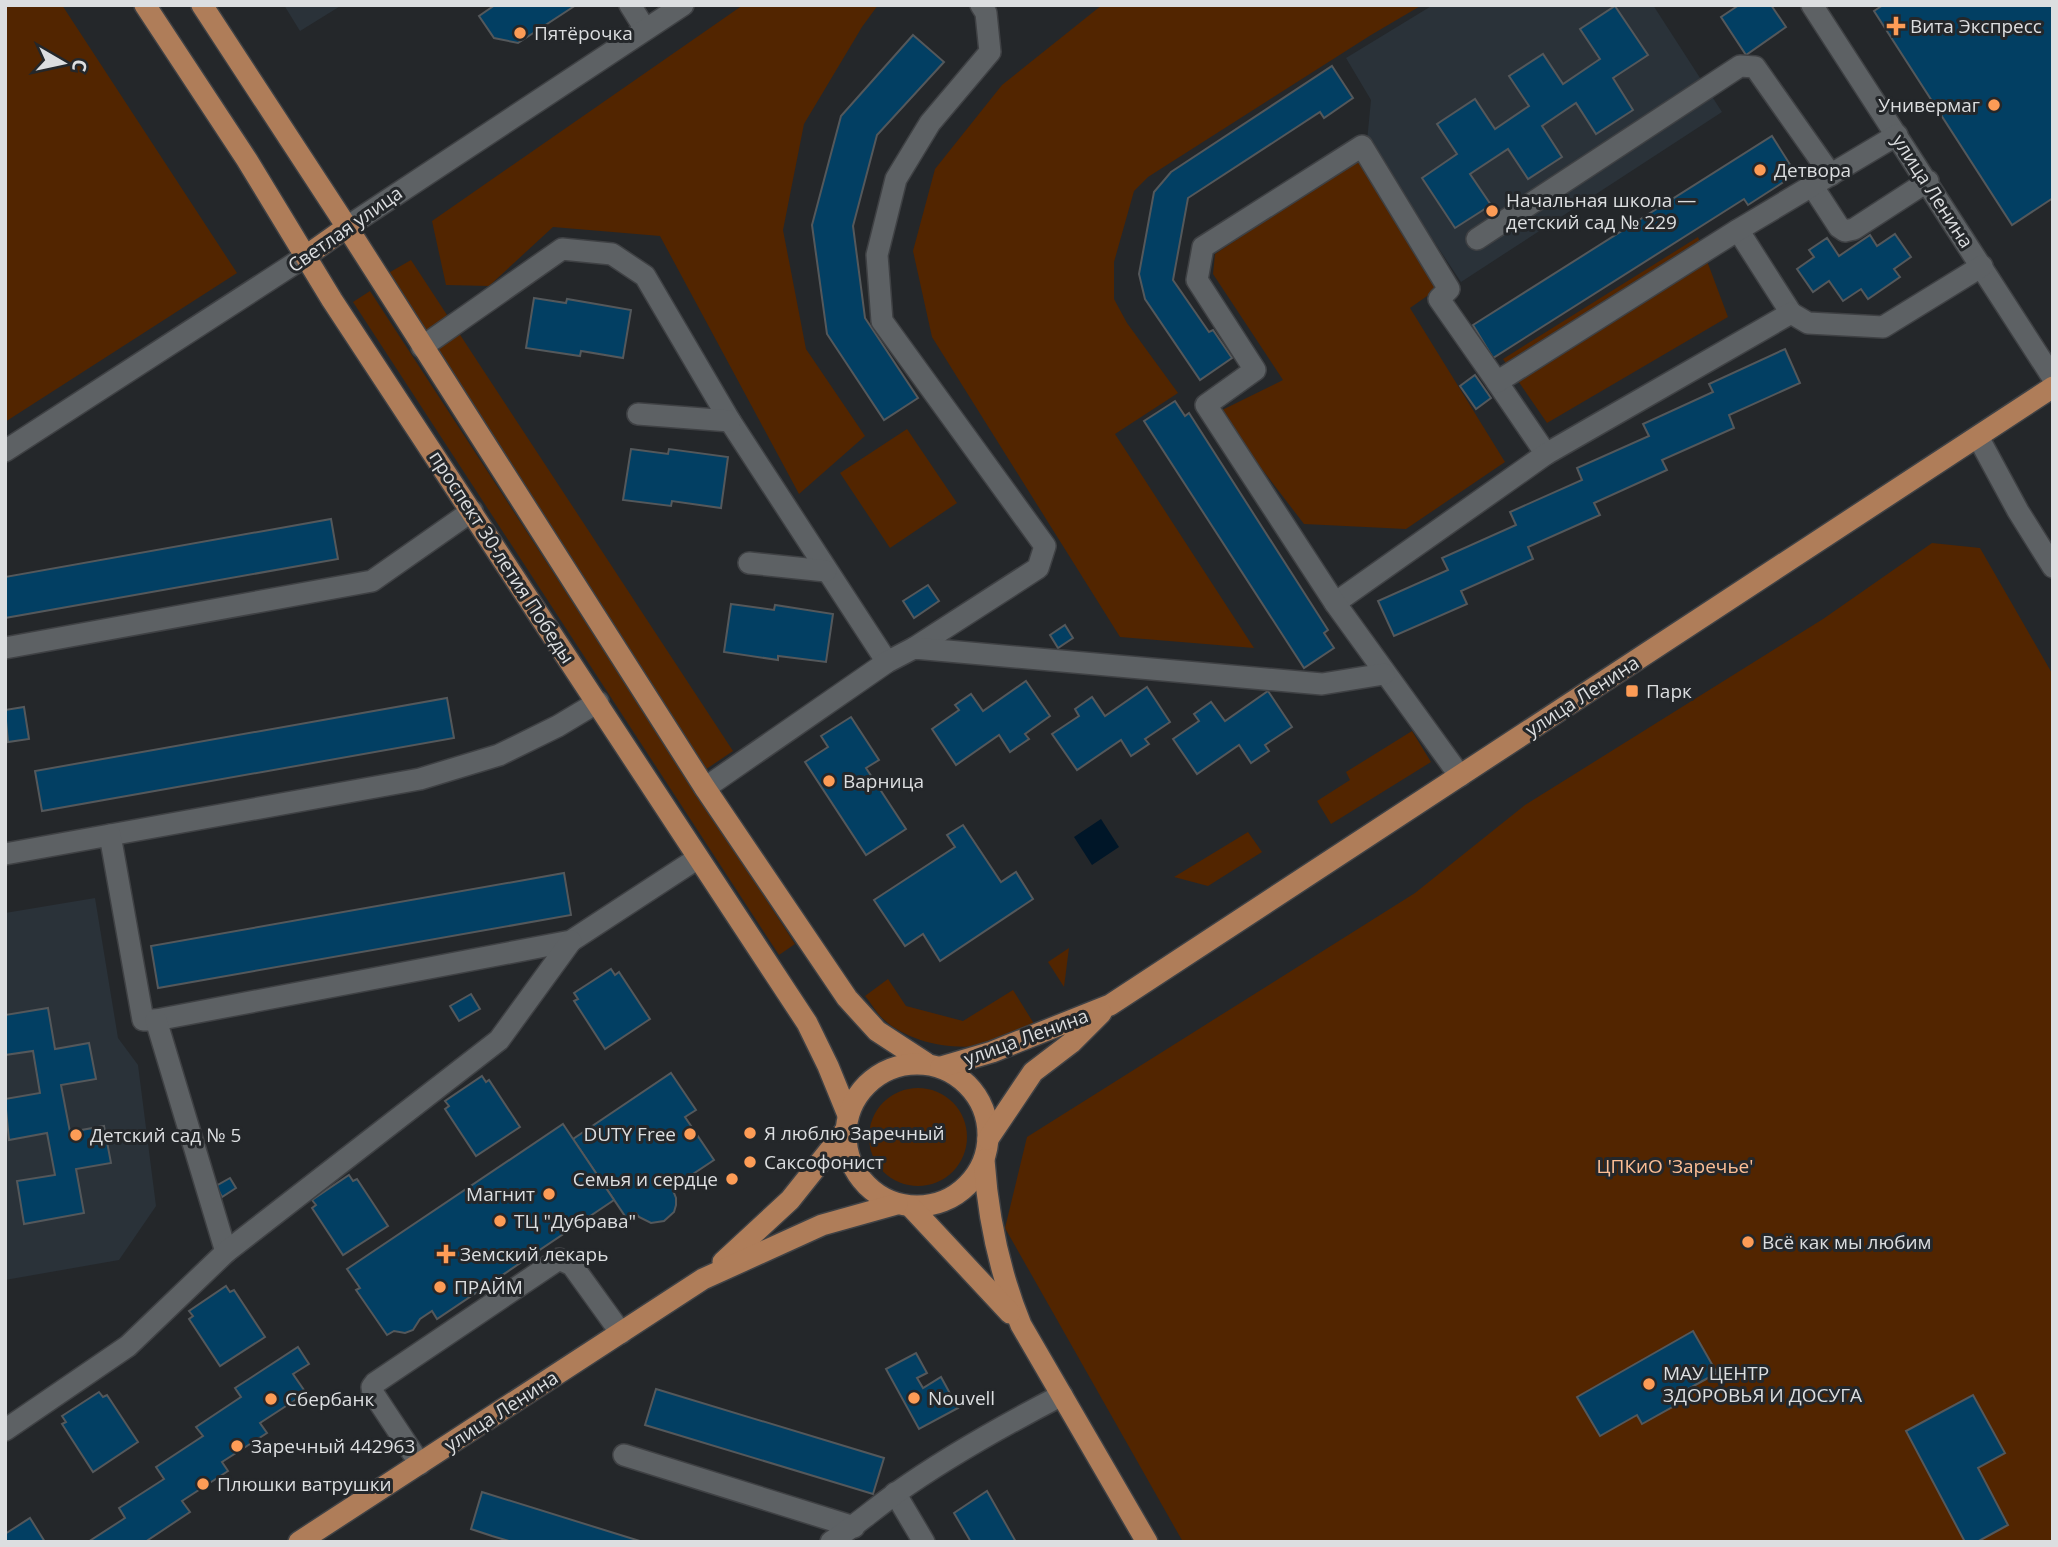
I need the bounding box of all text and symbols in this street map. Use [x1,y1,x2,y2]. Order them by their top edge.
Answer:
place label: Вита Экспресс [1910,13,2042,39]
marker: Вита Экспресс [1888,18,1904,34]
place label: Пятёрочка [534,20,633,46]
marker: Пятёрочка [512,25,528,41]
north arrow [28,28,98,98]
text: С [66,58,94,74]
place label: Универмаг [1878,92,1980,118]
marker: Универмаг [1986,97,2002,113]
street label: улица Ленина [1887,129,1979,253]
place label: Детвора [1774,157,1851,183]
marker: Детвора [1752,162,1768,178]
street label: Светлая улица [283,180,407,278]
place label: Начальная школа — детский сад № 229 [1506,187,1696,235]
marker: Начальная школа — детский сад № 229 [1484,203,1500,219]
street label: проспект 30-летия Победы [423,446,581,668]
street label: улица Ленина [1520,650,1644,742]
place label: Парк [1646,678,1692,704]
marker: Парк [1624,683,1640,699]
place label: Варница [843,768,924,794]
marker: Варница [821,773,837,789]
street label: улица Ленина [960,1002,1092,1072]
place label: Я люблю Заречный [764,1120,945,1146]
place label: DUTY Free [583,1121,676,1147]
place label: Детский сад № 5 [90,1122,241,1148]
marker: Я люблю Заречный [742,1125,758,1141]
marker: DUTY Free [682,1126,698,1142]
marker: Детский сад № 5 [68,1127,84,1143]
place label: Саксофонист [764,1149,884,1175]
park label: ЦПКиО 'Заречье' [1597,1153,1753,1179]
marker: Саксофонист [742,1154,758,1170]
place label: Семья и сердце [573,1166,718,1192]
marker: Семья и сердце [724,1171,740,1187]
place label: Магнит [466,1181,535,1207]
marker: Магнит [541,1186,557,1202]
place label: ТЦ "Дубрава" [514,1208,636,1234]
marker: ТЦ "Дубрава" [492,1213,508,1229]
place label: Всё как мы любим [1762,1229,1932,1255]
marker: Всё как мы любим [1740,1234,1756,1250]
place label: Земский лекарь [460,1241,608,1267]
marker: Земский лекарь [438,1246,454,1262]
place label: ПРАЙМ [454,1274,523,1300]
marker: ПРАЙМ [432,1279,448,1295]
place label: МАУ ЦЕНТР ЗДОРОВЬЯ И ДОСУГА [1663,1360,1862,1408]
street label: улица Ленина [439,1365,563,1457]
marker: МАУ ЦЕНТР ЗДОРОВЬЯ И ДОСУГА [1641,1376,1657,1392]
place label: Nouvell [928,1385,995,1411]
place label: Сбербанк [285,1386,374,1412]
marker: Nouvell [906,1390,922,1406]
marker: Сбербанк [263,1391,279,1407]
place label: Заречный 442963 [251,1433,415,1459]
marker: Заречный 442963 [229,1438,245,1454]
place label: Плюшки ватрушки [217,1471,392,1497]
marker: Плюшки ватрушки [195,1476,211,1492]

